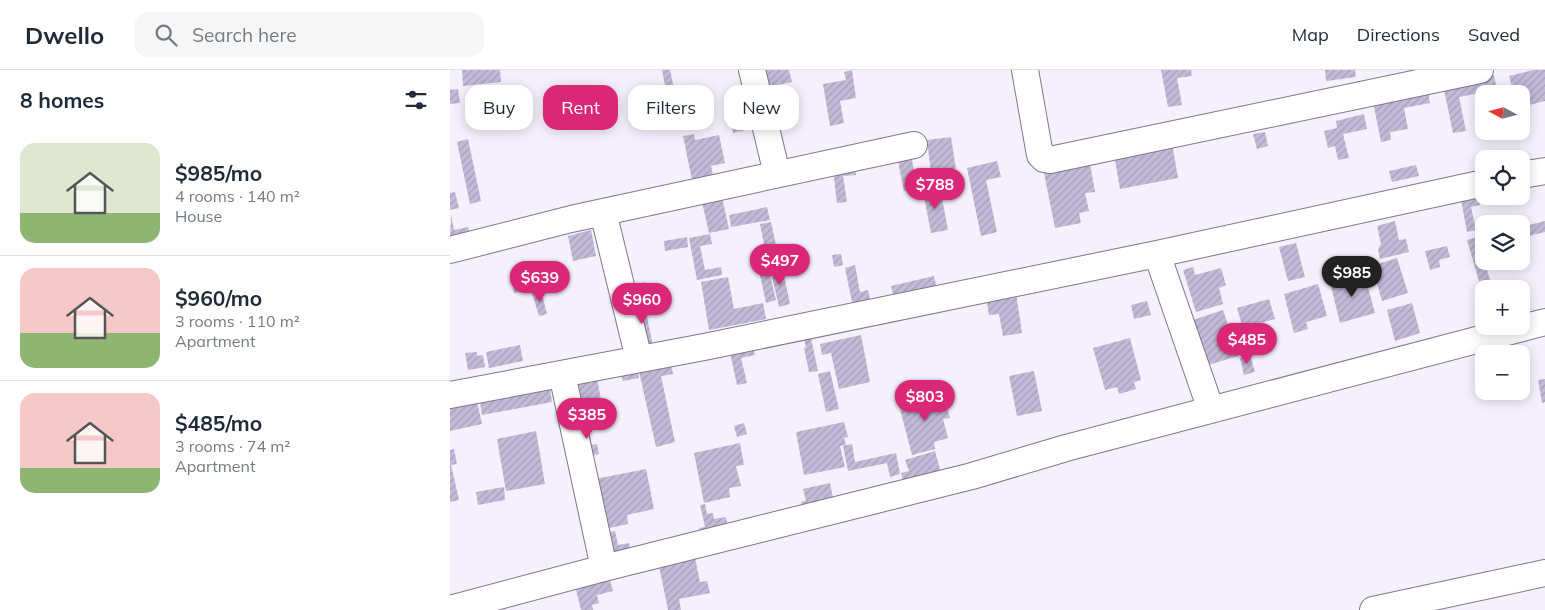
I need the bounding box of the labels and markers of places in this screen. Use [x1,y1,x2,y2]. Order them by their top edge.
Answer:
pin: $788 [905,168,965,210]
pin: $497 [750,244,810,286]
pin: $985 [1322,256,1382,298]
pin: $639 [510,260,570,303]
pin: $960 [612,282,672,325]
pin: $485 [1217,322,1277,365]
pin: $803 [895,380,955,422]
pin: $385 [557,398,617,440]

